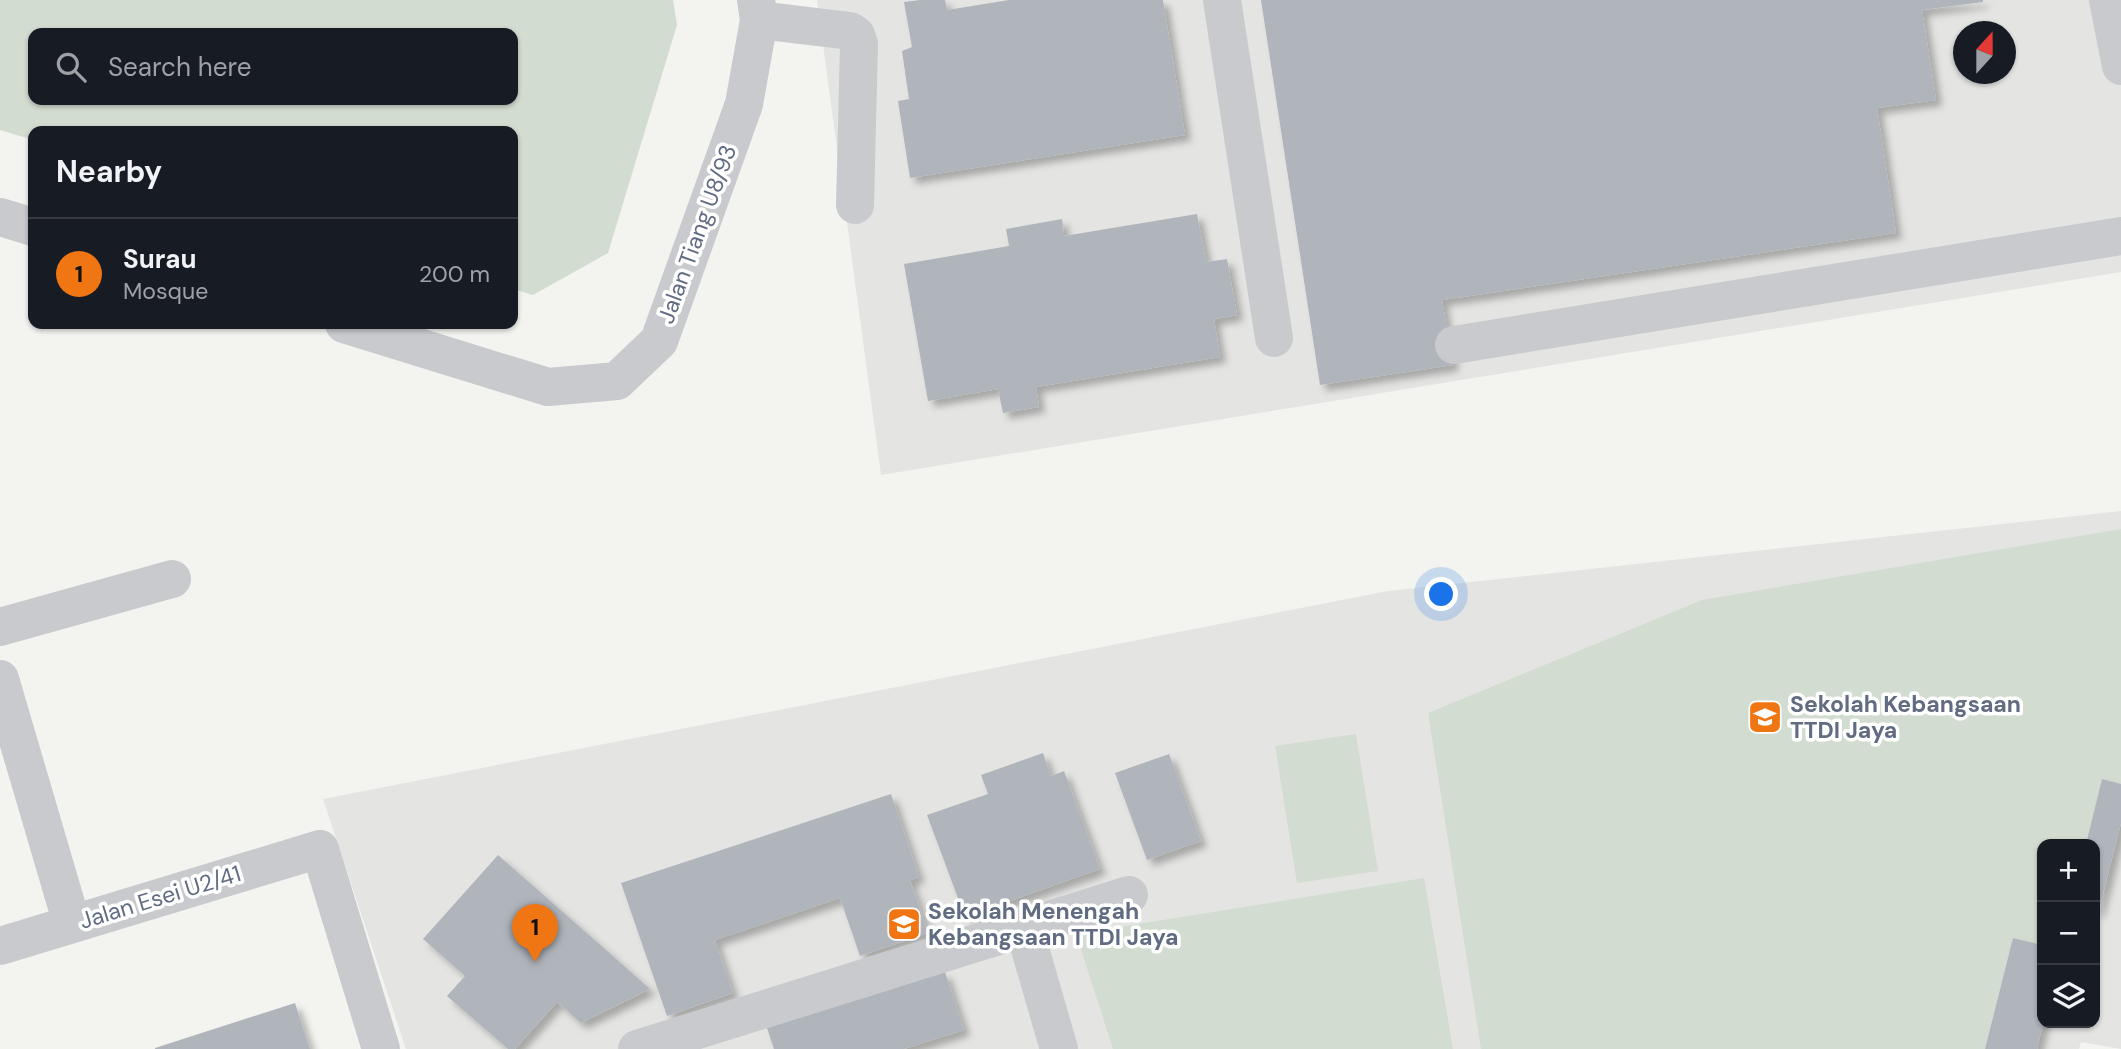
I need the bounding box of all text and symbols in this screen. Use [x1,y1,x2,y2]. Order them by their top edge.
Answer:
north arrow [1953,21,2016,84]
search box [28,28,518,105]
icon: search [52,48,90,86]
text: Search here [108,50,251,84]
street label: Jalan Tiang U8/93 [651,140,743,328]
text: Nearby [56,152,162,191]
text: Surau [123,242,197,276]
text: 1 [75,259,83,289]
text: 200 m [419,259,490,289]
text: Mosque [123,276,208,306]
your location [1424,577,1458,611]
place label: Sekolah Kebangsaan TTDI Jaya [1790,689,2021,745]
school or university icon: Sekolah Kebangsaan TTDI Jaya [1746,698,1784,736]
map controls [2037,839,2100,1028]
button: + [2037,839,2100,902]
street label: Jalan Esei U2/41 [76,858,244,936]
place label: Sekolah Menengah Kebangsaan TTDI Jaya [928,896,1178,952]
button: − [2037,902,2100,965]
pin: 1 [512,904,558,962]
school or university icon: Sekolah Menengah Kebangsaan TTDI Jaya [885,905,923,943]
button: layers [2037,965,2100,1028]

